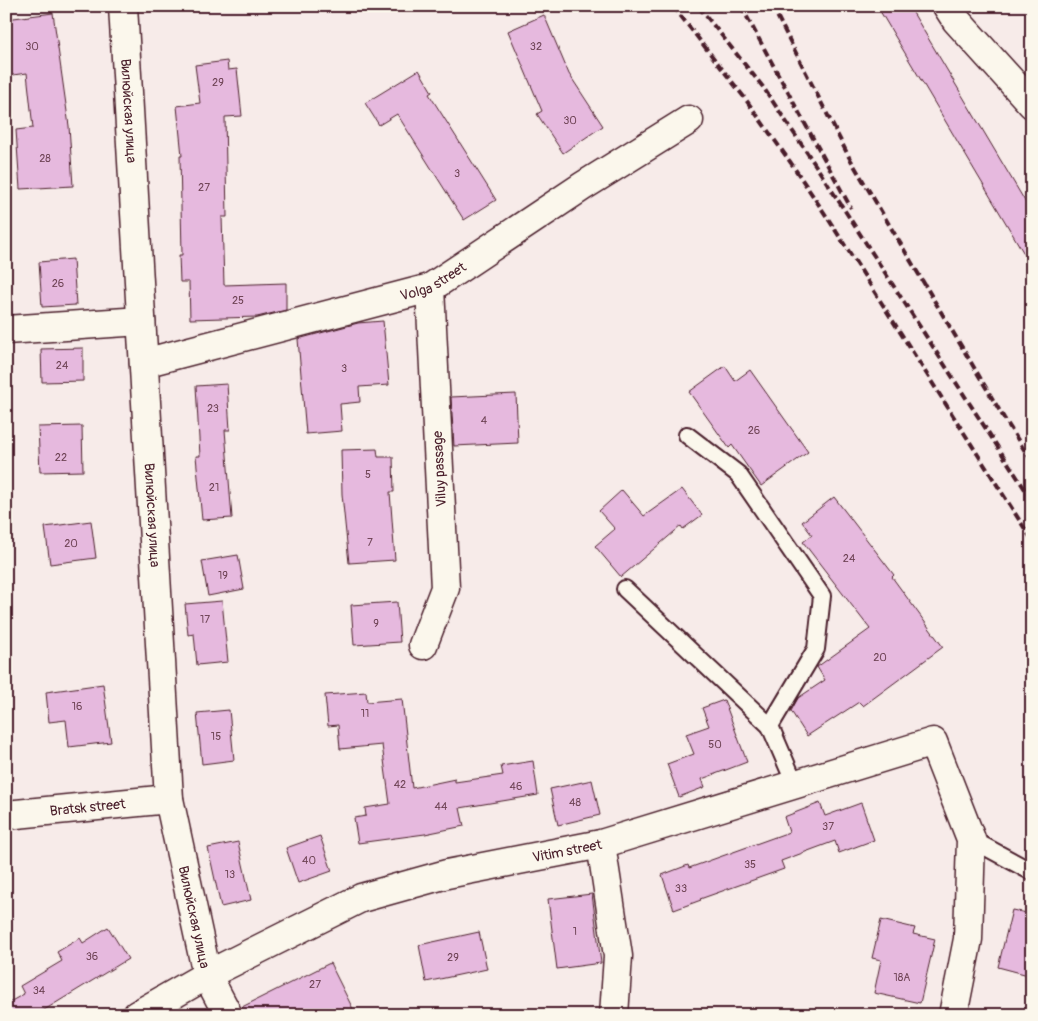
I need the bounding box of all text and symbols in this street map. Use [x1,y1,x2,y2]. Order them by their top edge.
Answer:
house number: 30 [25,40,39,53]
house number: 32 [530,40,542,53]
street label: Вилюйская улица [117,58,140,164]
house number: 29 [212,76,224,89]
house number: 30 [563,114,577,127]
house number: 28 [39,152,51,165]
house number: 3 [454,167,460,180]
house number: 27 [198,181,210,194]
street label: Volga street [398,258,470,304]
house number: 26 [52,277,64,290]
house number: 25 [232,294,244,307]
house number: 24 [56,359,69,372]
house number: 3 [341,362,347,375]
house number: 23 [207,402,219,415]
house number: 4 [481,414,488,427]
house number: 26 [748,424,760,437]
street label: Viluy passage [429,430,450,508]
house number: 22 [55,451,67,464]
street label: Вилюйская улица [141,462,164,568]
house number: 5 [365,468,371,481]
house number: 21 [209,481,219,494]
house number: 7 [367,536,373,549]
house number: 20 [64,537,78,550]
house number: 24 [843,552,856,565]
house number: 19 [218,569,228,582]
house number: 17 [200,613,210,626]
house number: 9 [373,617,379,630]
house number: 20 [873,651,887,664]
house number: 16 [72,700,82,713]
house number: 11 [361,707,369,720]
house number: 15 [211,730,221,743]
house number: 50 [708,738,722,751]
house number: 42 [394,778,406,791]
house number: 46 [510,780,522,793]
street label: Bratsk street [49,795,127,820]
house number: 48 [569,796,581,809]
house number: 44 [435,800,448,813]
house number: 37 [822,820,834,833]
street label: Vitim street [531,836,604,866]
house number: 40 [302,854,316,867]
house number: 35 [744,858,756,871]
street label: Вилюйская улица [175,864,213,970]
house number: 13 [225,868,235,881]
house number: 33 [675,882,687,895]
house number: 1 [573,925,577,938]
house number: 36 [86,950,98,963]
house number: 29 [447,951,459,964]
house number: 18А [894,971,910,984]
house number: 27 [309,978,321,991]
house number: 34 [33,984,46,997]

